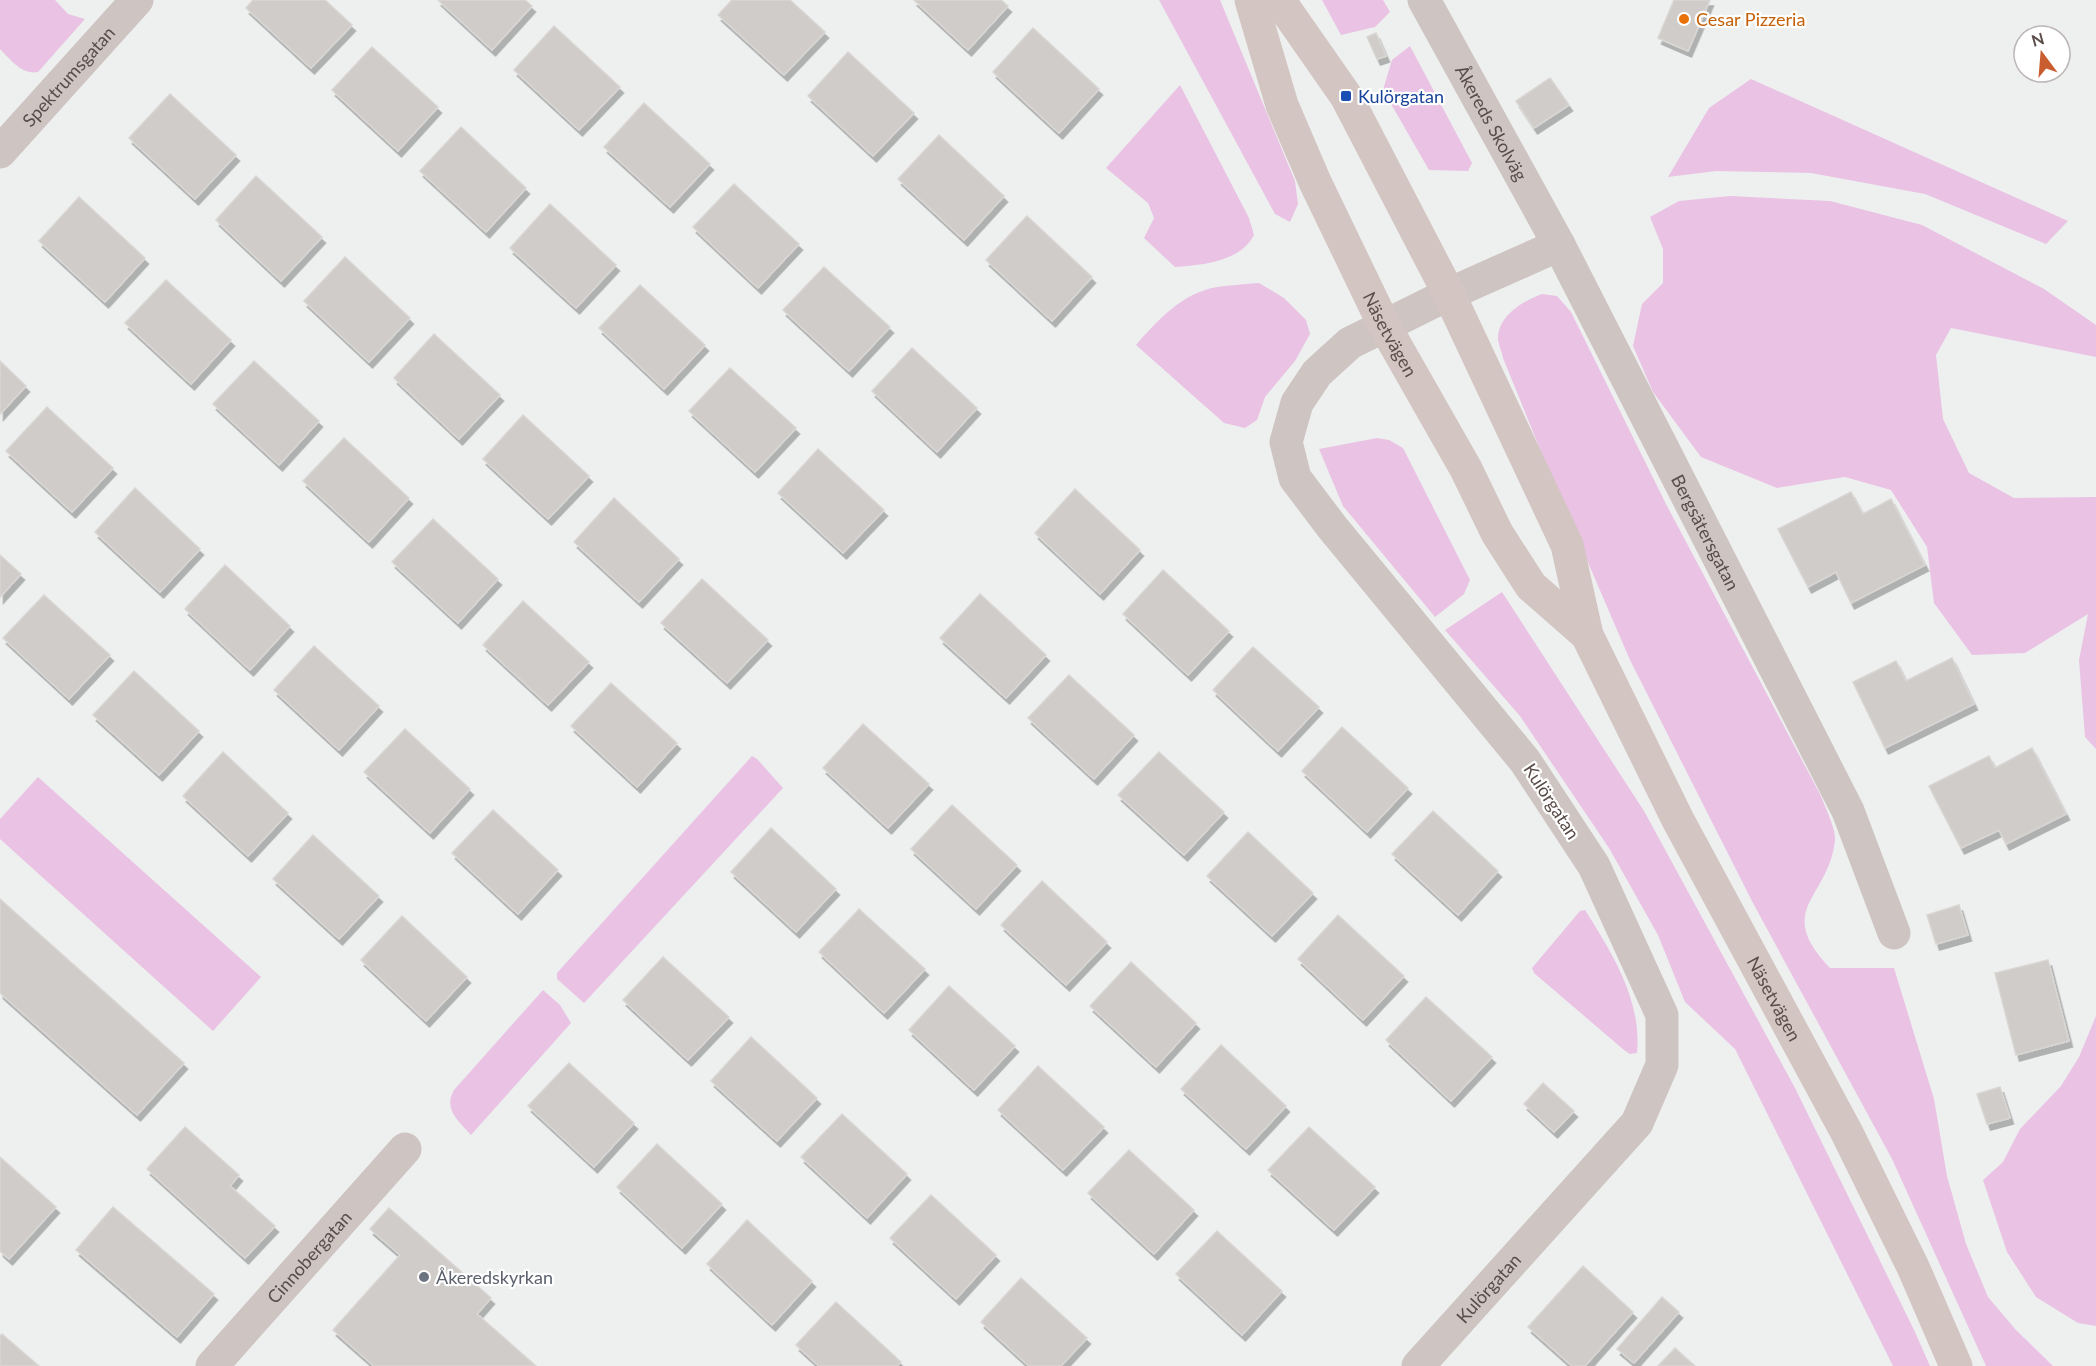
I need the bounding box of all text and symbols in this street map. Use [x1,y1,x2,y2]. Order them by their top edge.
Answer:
place label: Cesar Pizzeria [1696,8,1805,30]
marker: Cesar Pizzeria [1677,12,1691,26]
street label: Spektrumsgatan [17,21,119,131]
north arrow [2012,24,2072,84]
text: N [2029,28,2046,50]
street label: Åkereds Skolväg [1451,61,1532,184]
place label: Kulörgatan [1358,85,1444,107]
marker: Kulörgatan [1339,89,1353,103]
street label: Näsetvägen [1359,288,1422,380]
street label: Bergsätersgatan [1667,470,1744,594]
street label: Kulörgatan [1519,759,1585,843]
street label: Näsetvägen [1743,953,1806,1045]
street label: Cinnobergatan [262,1206,356,1308]
street label: Kulörgatan [1451,1249,1525,1327]
place label: Åkeredskyrkan [436,1266,553,1288]
marker: Åkeredskyrkan [417,1270,431,1284]

